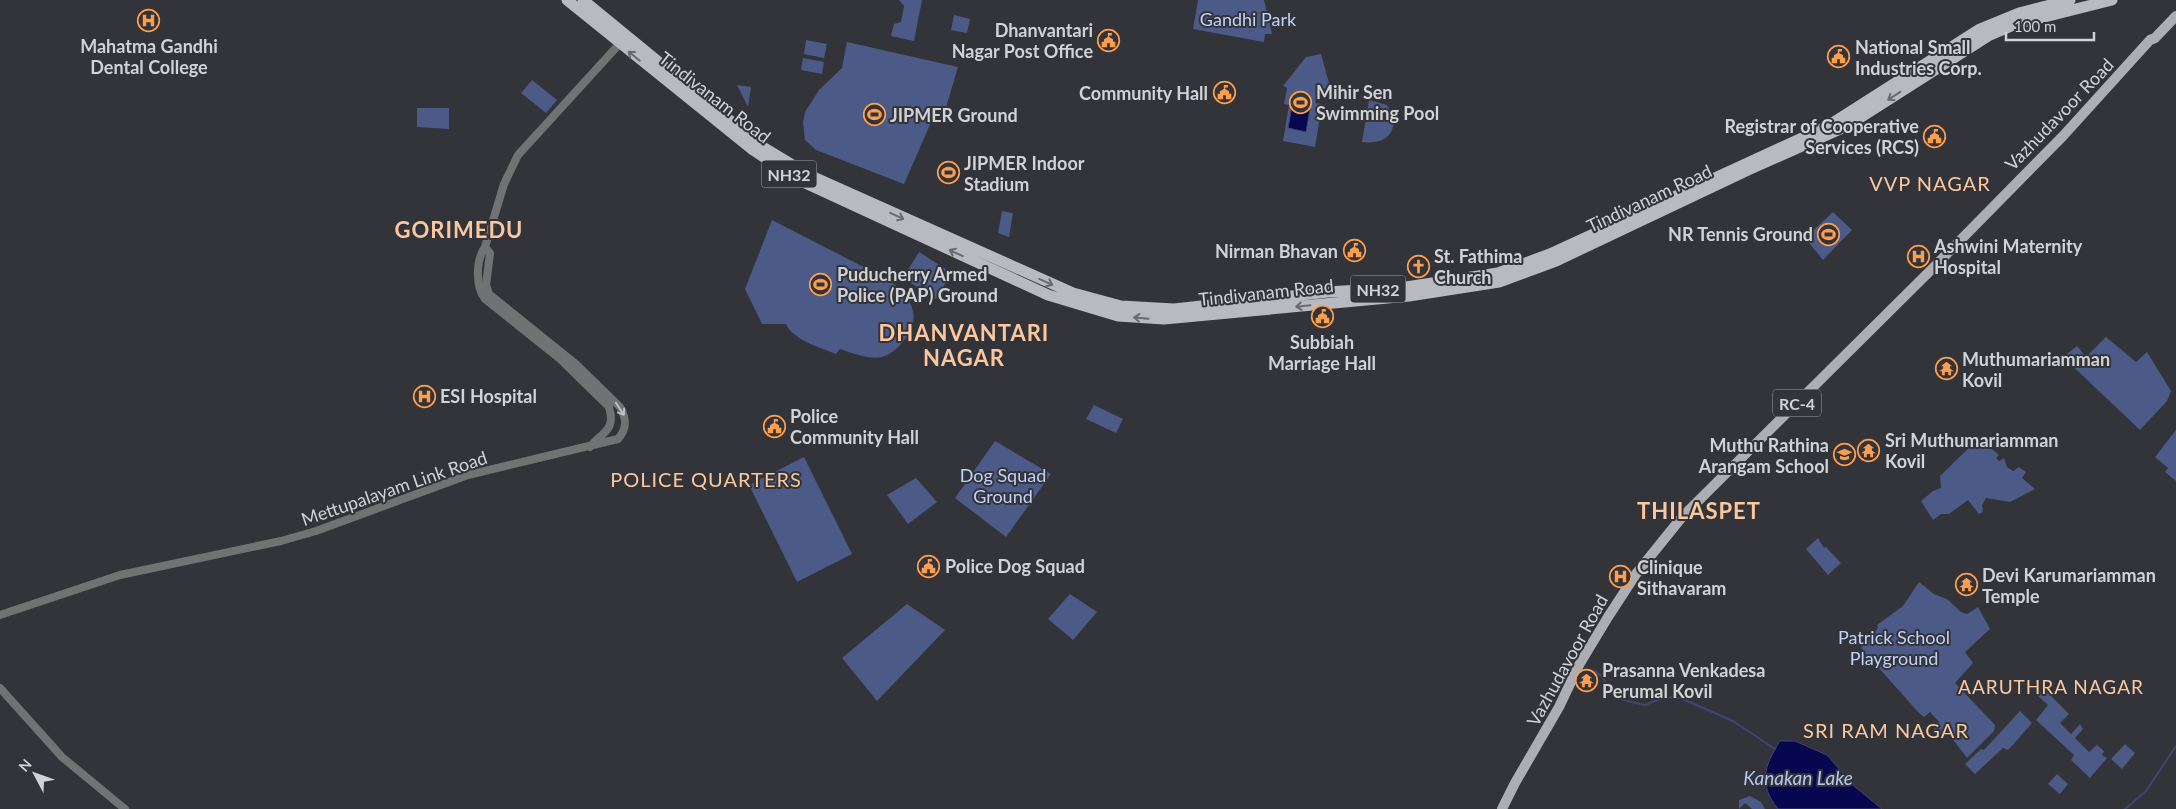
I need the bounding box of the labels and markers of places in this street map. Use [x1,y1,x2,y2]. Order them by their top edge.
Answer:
hospital icon: Mahatma Gandhi Dental College [137,9,161,33]
place label: Dhanvantari Nagar Post Office [952,19,1093,62]
public building icon: Dhanvantari Nagar Post Office [1097,28,1121,52]
place label: Mahatma Gandhi Dental College [80,35,218,78]
place label: National Small Industries Corp. [1855,36,1982,79]
public building icon: National Small Industries Corp. [1827,45,1851,69]
public building icon: Community Hall [1212,81,1236,105]
place label: Mihir Sen Swimming Pool [1316,81,1439,124]
place label: Community Hall [1079,82,1208,104]
sports icon: Mihir Sen Swimming Pool [1288,90,1312,114]
sports icon: JIPMER Ground [862,103,886,127]
place label: JIPMER Ground [890,104,1018,126]
place label: Registrar of Cooperative Services (RCS) [1724,115,1919,158]
public building icon: Registrar of Cooperative Services (RCS) [1923,124,1947,148]
place label: JIPMER Indoor Stadium [964,152,1085,195]
sports icon: JIPMER Indoor Stadium [936,161,960,185]
sports icon: NR Tennis Ground [1817,222,1841,246]
place label: NR Tennis Ground [1668,223,1813,245]
place label: Ashwini Maternity Hospital [1933,235,2083,278]
public building icon: Nirman Bhavan [1342,239,1366,263]
place label: Nirman Bhavan [1215,240,1338,262]
hospital icon: Ashwini Maternity Hospital [1906,244,1930,268]
place label: St. Fathima Church [1434,245,1522,288]
church icon: St. Fathima Church [1406,254,1430,278]
place label: Puducherry Armed Police (PAP) Ground [837,263,998,306]
sports icon: Puducherry Armed Police (PAP) Ground [809,272,833,296]
public building icon: Subbiah Marriage Hall [1310,305,1334,329]
place label: Subbiah Marriage Hall [1268,331,1376,374]
place label: Muthumariamman Kovil [1962,348,2110,391]
temple icon: Muthumariamman Kovil [1934,357,1958,381]
hospital icon: ESI Hospital [412,384,436,408]
place label: ESI Hospital [440,385,537,407]
place label: Police Community Hall [790,405,919,448]
public building icon: Police Community Hall [762,414,786,438]
place label: Sri Muthumariamman Kovil [1885,429,2058,472]
place label: Muthu Rathina Arangam School [1698,434,1829,477]
temple icon: Sri Muthumariamman Kovil [1857,438,1881,462]
school or university icon: Muthu Rathina Arangam School [1833,443,1857,467]
public building icon: Police Dog Squad [917,554,941,578]
place label: Police Dog Squad [945,555,1085,577]
place label: Clinique Sithavaram [1637,556,1726,599]
place label: Devi Karumariamman Temple [1982,564,2156,607]
hospital icon: Clinique Sithavaram [1609,565,1633,589]
temple icon: Devi Karumariamman Temple [1954,573,1978,597]
place label: Prasanna Venkadesa Perumal Kovil [1602,659,1765,702]
temple icon: Prasanna Venkadesa Perumal Kovil [1574,668,1598,692]

